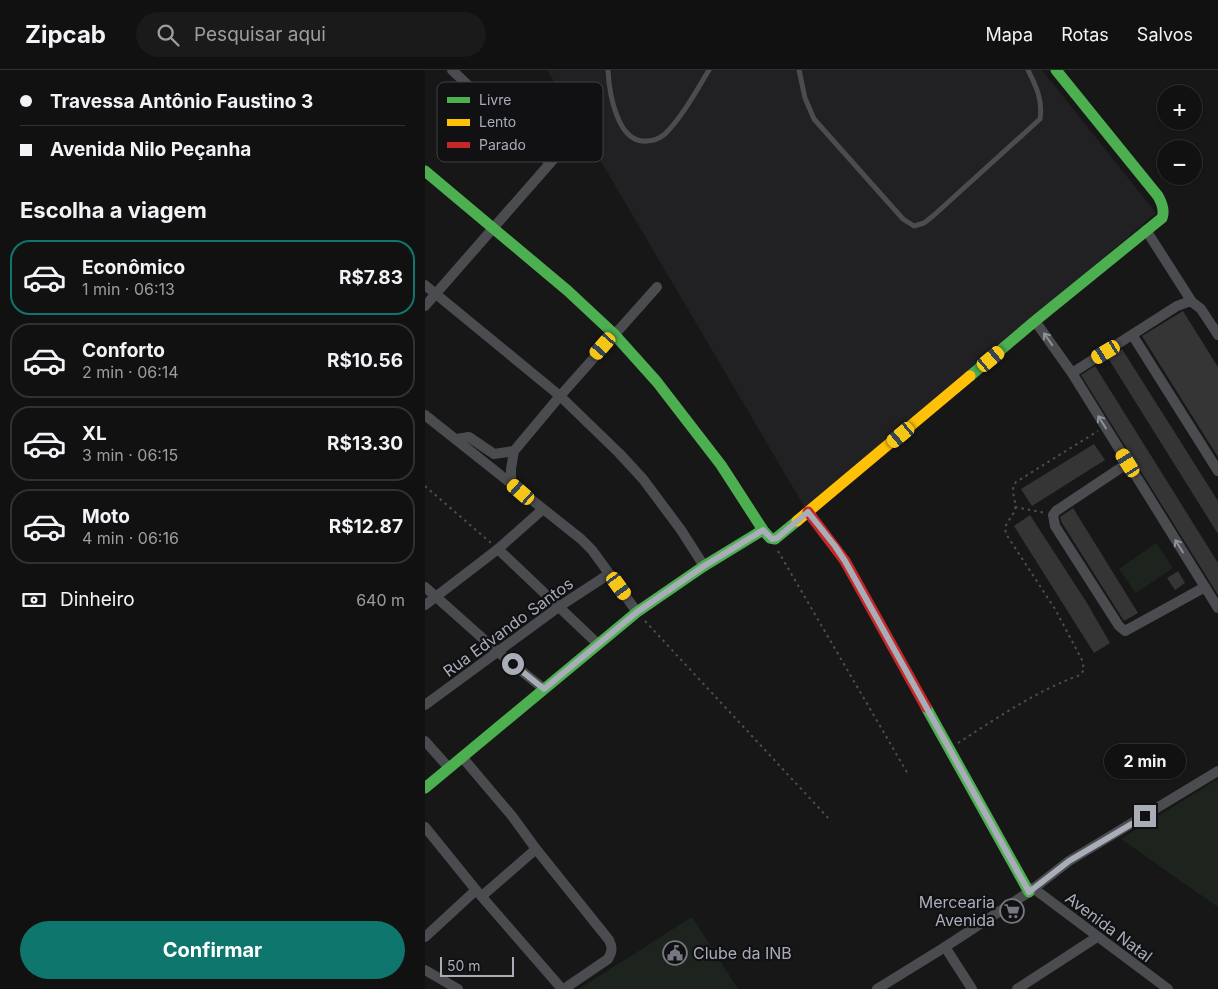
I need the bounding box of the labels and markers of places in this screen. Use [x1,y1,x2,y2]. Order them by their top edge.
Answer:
place label: Mercearia Avenida [919,892,995,930]
supermarket icon: Mercearia Avenida [999,898,1025,924]
public building icon: Clube da INB [662,940,688,966]
place label: Clube da INB [693,943,792,963]

